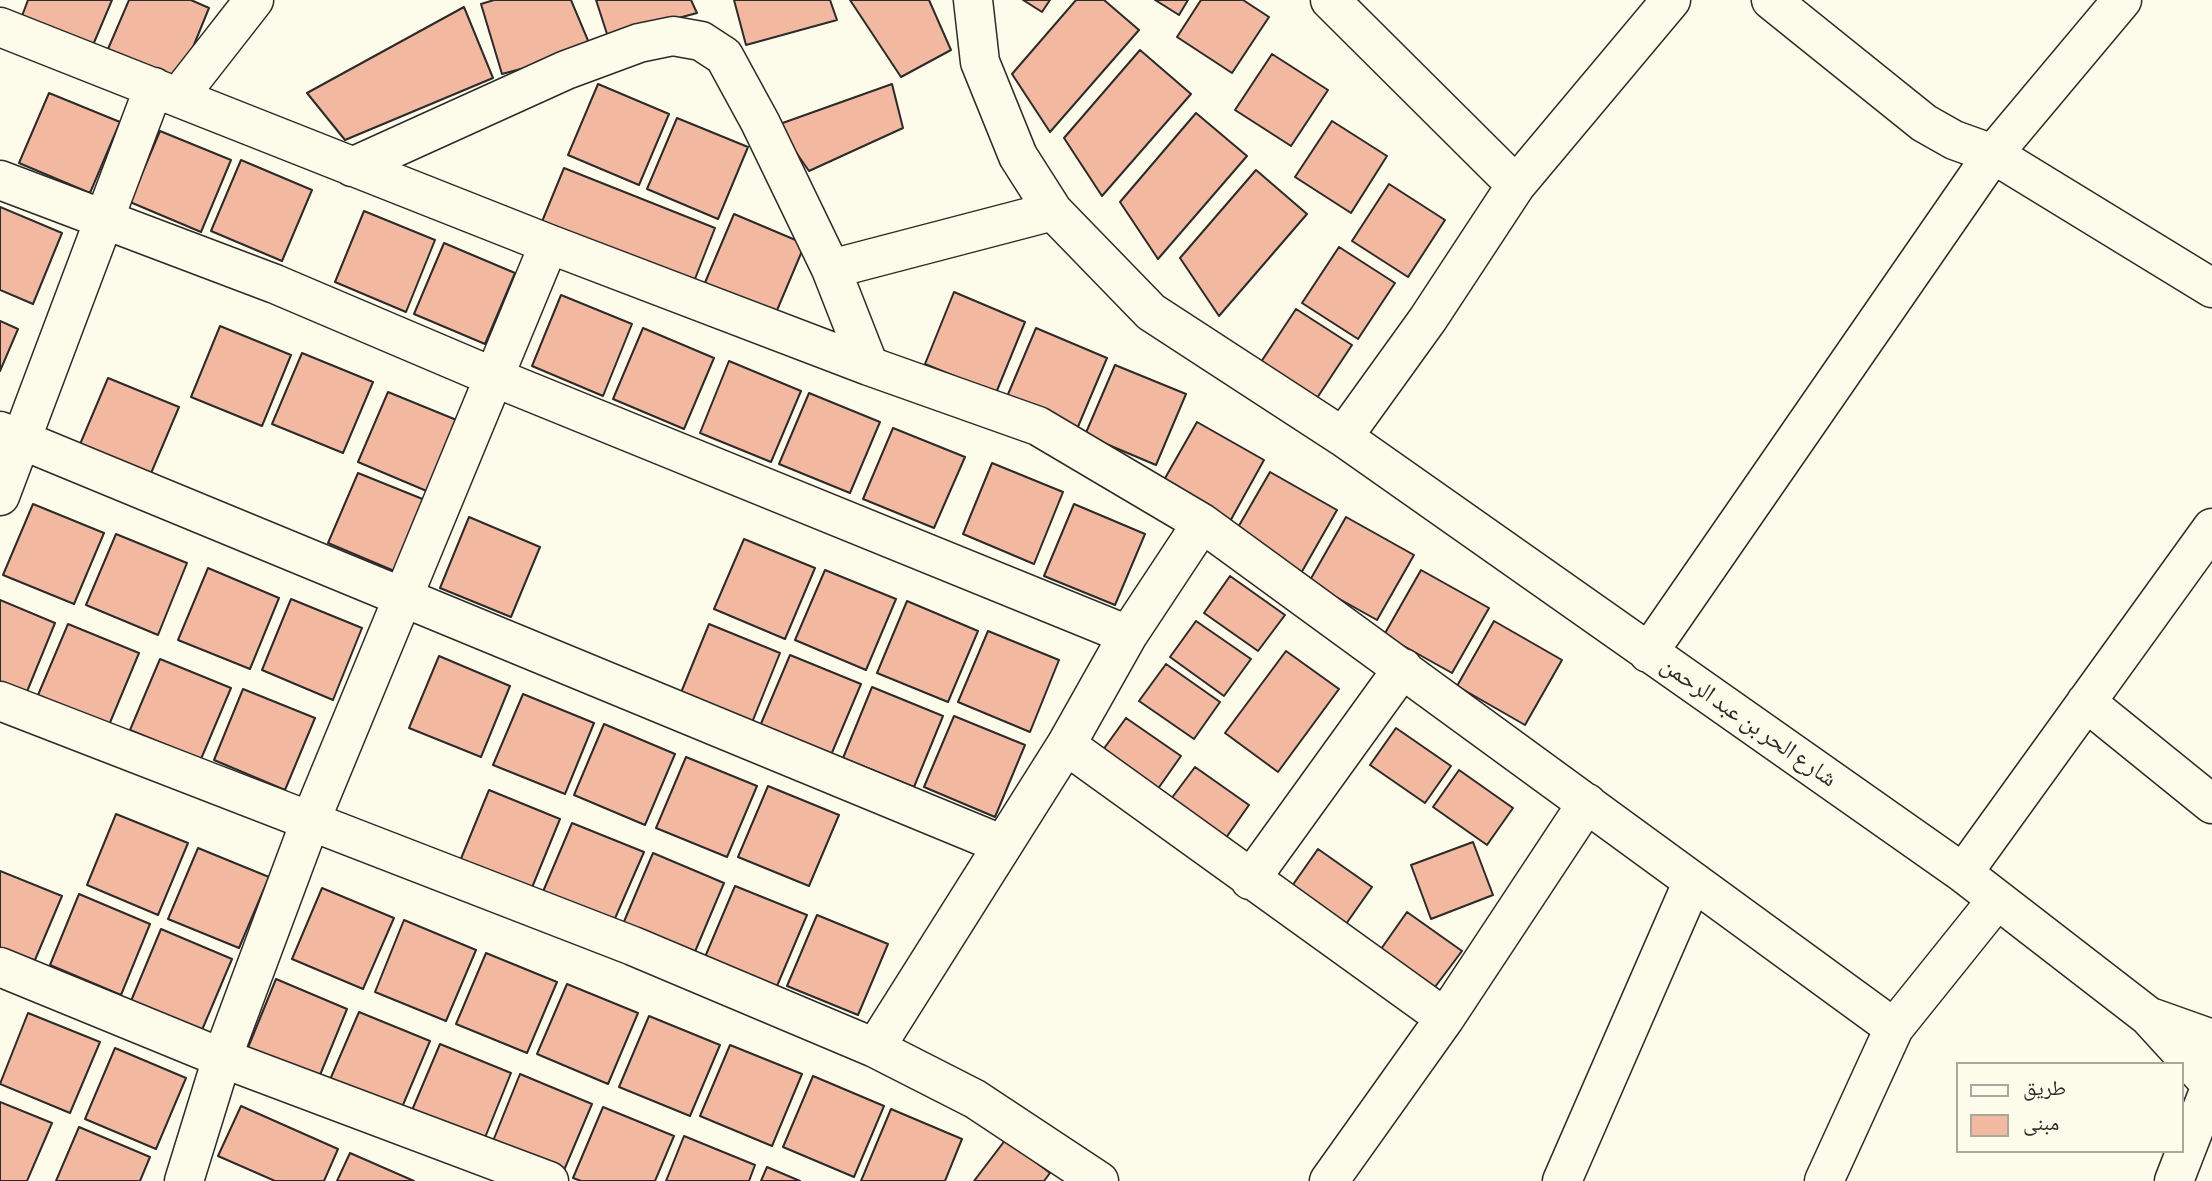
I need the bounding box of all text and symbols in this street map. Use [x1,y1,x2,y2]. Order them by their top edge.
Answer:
street label: شارع الحر بن عبد الرحمن [1654,651,1842,795]
legend [1956,1062,2184,1153]
text: طريق [2023,1076,2066,1101]
text: مبنى [2023,1111,2059,1136]

